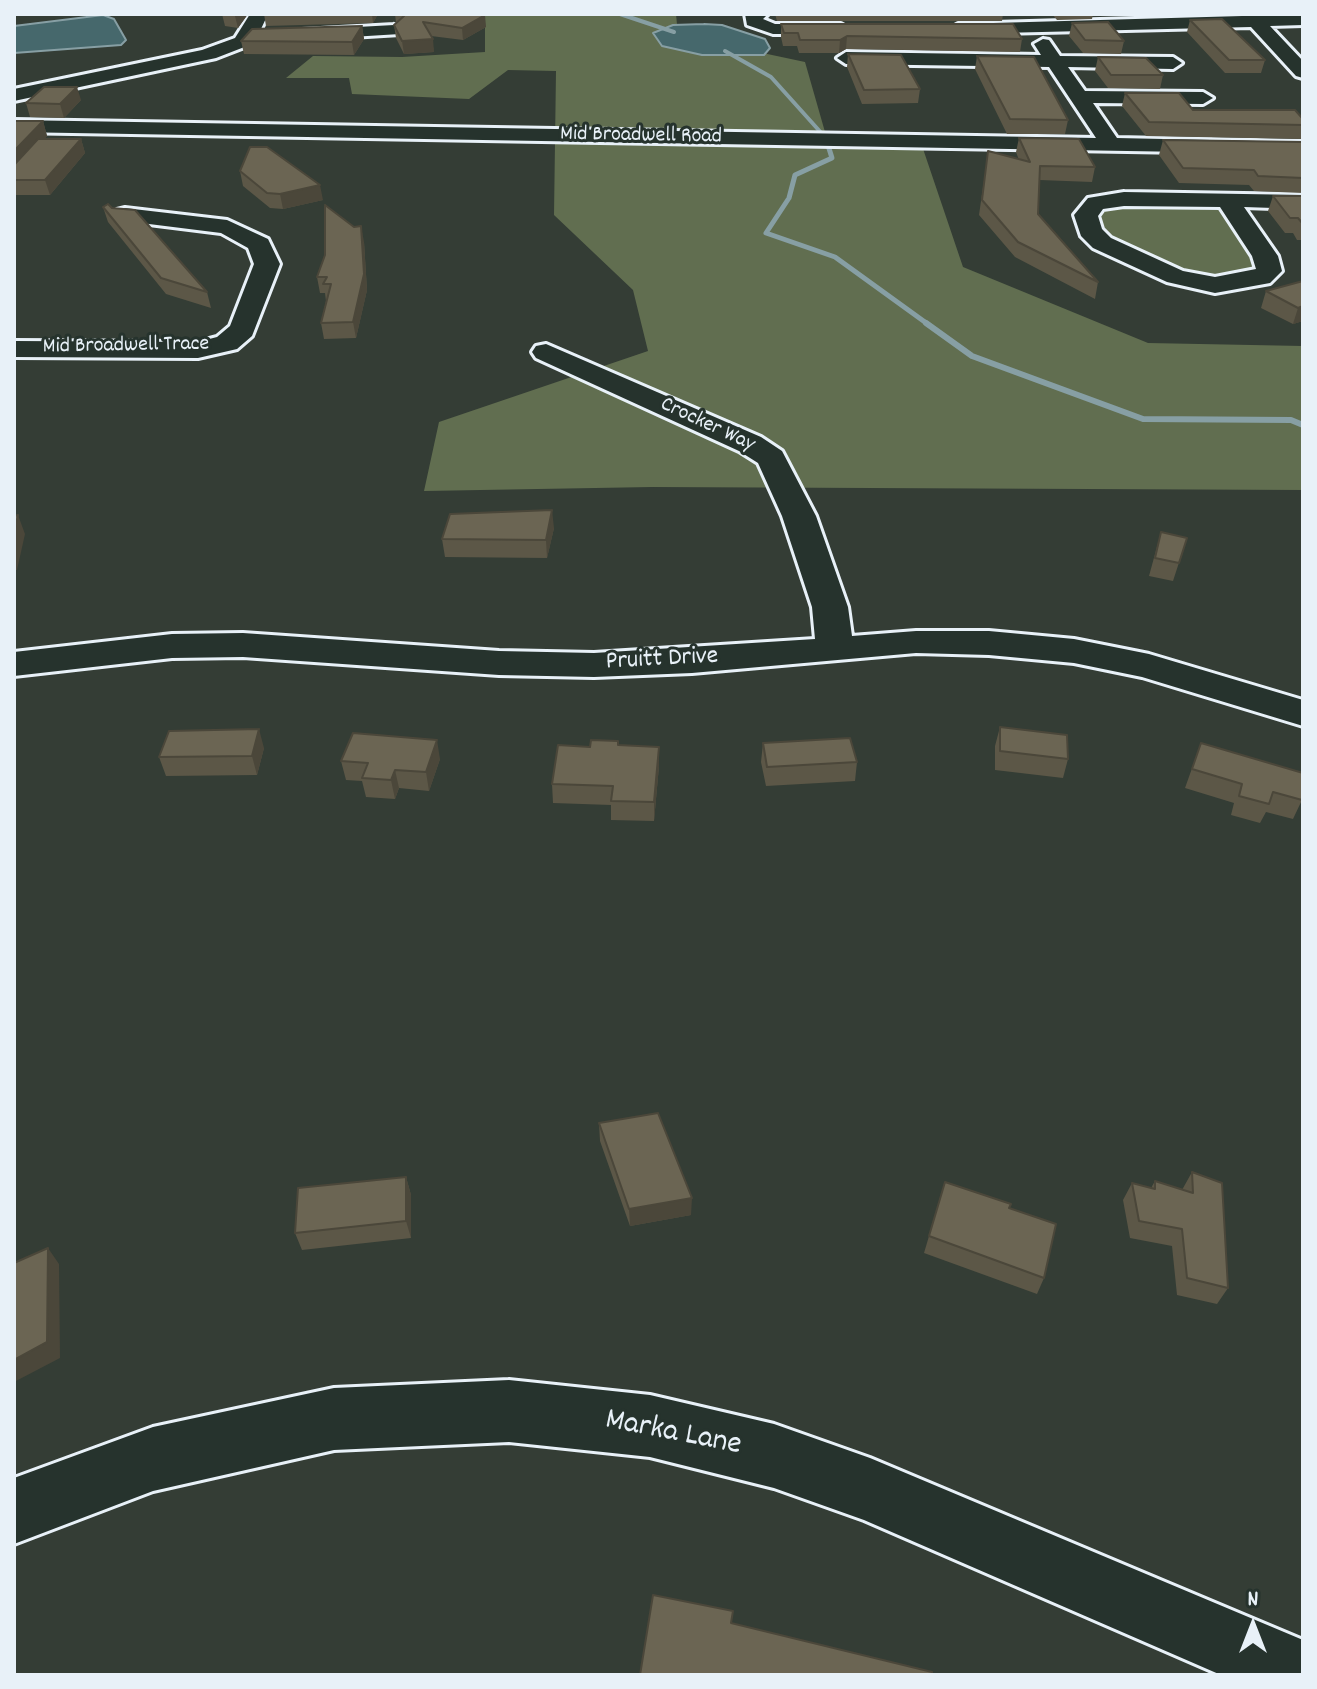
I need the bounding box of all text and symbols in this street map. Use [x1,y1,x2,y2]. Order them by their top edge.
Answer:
street label: Mid Broadwell Road [560,122,722,152]
street label: Mid Broadwell Trace [43,332,209,362]
street label: Crocker Way [655,393,759,459]
street label: Pruitt Drive [605,642,719,680]
street label: Marka Lane [602,1403,744,1467]
north arrow [1213,1585,1293,1665]
text: N [1248,1585,1258,1616]

